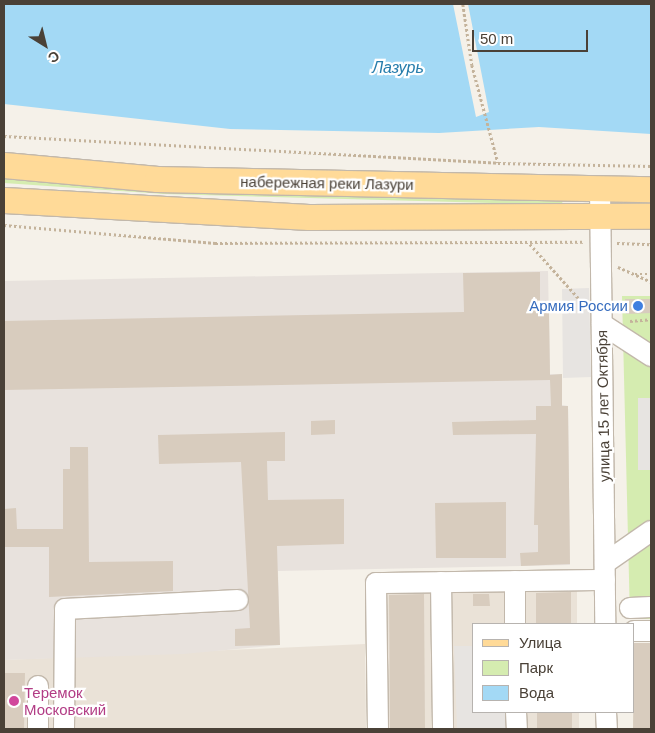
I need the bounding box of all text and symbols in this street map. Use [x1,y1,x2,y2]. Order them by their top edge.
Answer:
north arrow [20,20,70,70]
scale bar [475,20,591,52]
text: 50 m [480,30,513,47]
text: С [45,48,63,67]
water label: Лазурь [372,58,424,78]
street label: набережная реки Лазури [240,172,414,194]
place label: Армия России [529,297,628,315]
marker: Армия России [632,300,644,312]
street label: улица 15 лет Октября [593,330,613,482]
legend [472,623,635,713]
text: Улица [519,634,562,651]
text: Парк [519,659,553,676]
place label: Теремок Московский [24,683,106,718]
text: Вода [519,684,554,701]
marker: Теремок Московский [8,695,20,707]

